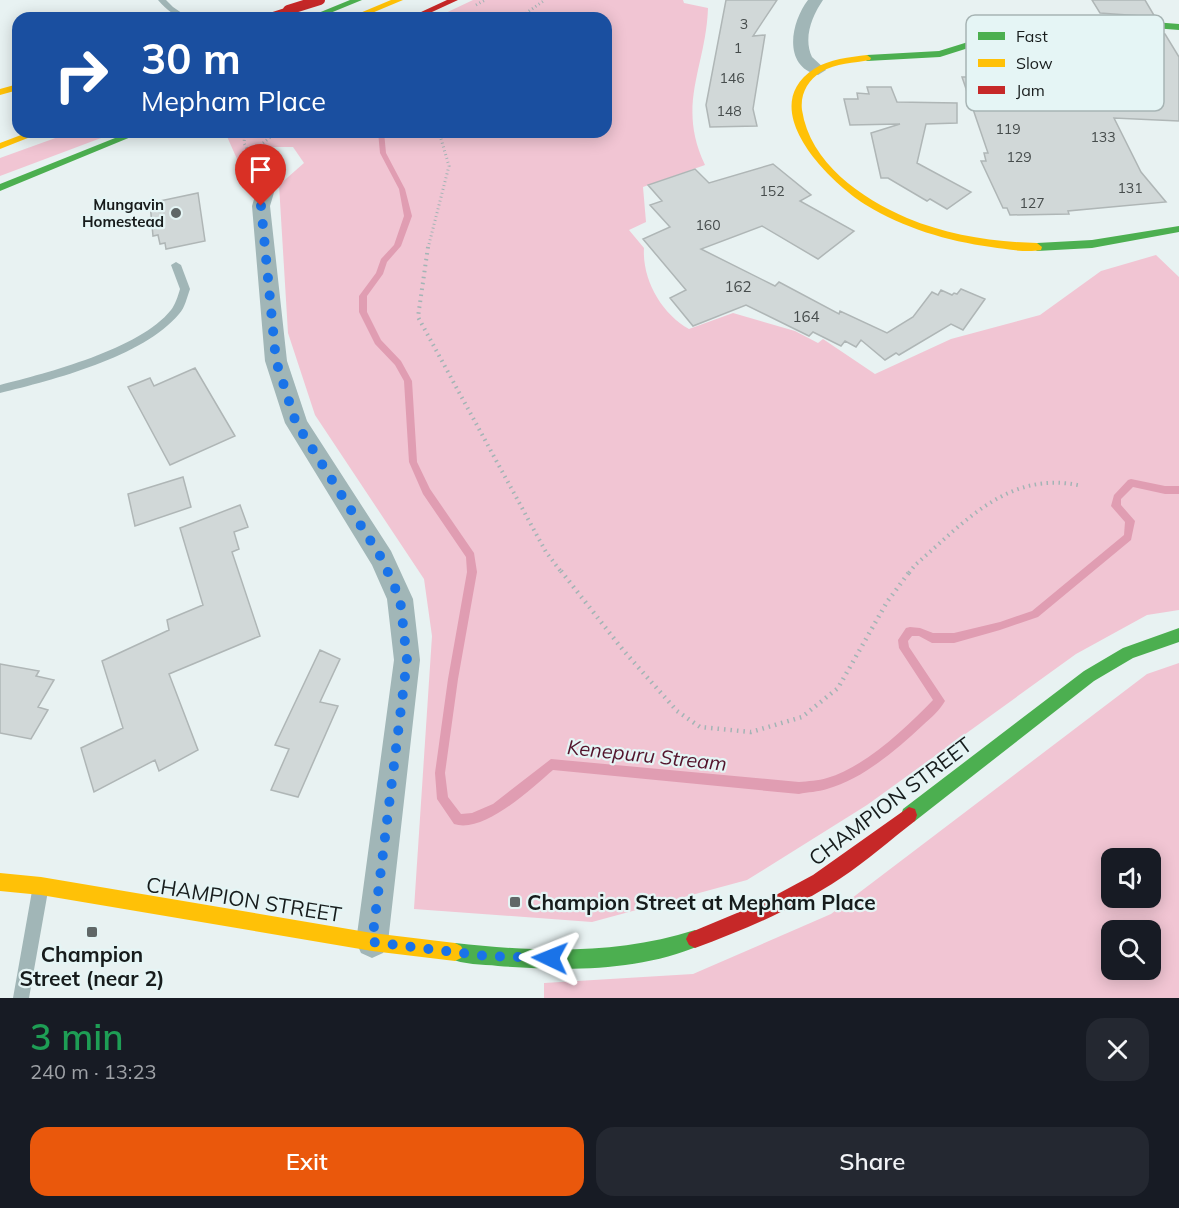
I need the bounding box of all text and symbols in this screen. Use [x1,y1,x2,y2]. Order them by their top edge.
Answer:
house number: 3 [740,15,748,33]
legend [966,15,1164,111]
text: Fast [1016,26,1048,46]
text: 30 m [141,32,241,85]
icon: right [42,36,120,114]
house number: 1 [734,39,742,57]
text: Slow [1016,53,1053,73]
house number: 146 [719,69,745,87]
text: Jam [1016,80,1045,100]
text: Mepham Place [141,84,326,118]
house number: 148 [716,102,742,120]
house number: 119 [995,120,1021,138]
house number: 133 [1090,128,1116,146]
pin [235,144,286,206]
house number: 129 [1006,148,1032,166]
icon: arrive [244,153,277,186]
house number: 131 [1117,179,1143,197]
house number: 152 [759,182,785,200]
house number: 127 [1019,194,1045,212]
place label: Mungavin Homestead [82,195,164,231]
marker: Mungavin Homestead [169,206,183,220]
house number: 160 [695,216,721,234]
house number: 162 [724,277,752,296]
house number: 164 [792,307,820,326]
street label: CHAMPION STREET [803,731,977,871]
water label: Kenepuru Stream [566,734,728,776]
map controls [1101,848,1161,980]
button: sound [1101,848,1161,908]
street label: CHAMPION STREET [144,871,344,927]
place label: Champion Street at Mepham Place [527,889,876,915]
marker: Champion Street at Mepham Place [508,895,522,909]
button: search [1101,920,1161,980]
marker: Champion Street (near 2) [85,925,99,939]
position arrow [518,926,582,990]
place label: Champion Street (near 2) [20,941,164,991]
text: 3 min [30,1014,124,1059]
button: close [1086,1018,1149,1081]
text: 240 m · 13:23 [30,1059,156,1084]
button: Exit [30,1127,584,1196]
button: Share [596,1127,1149,1196]

